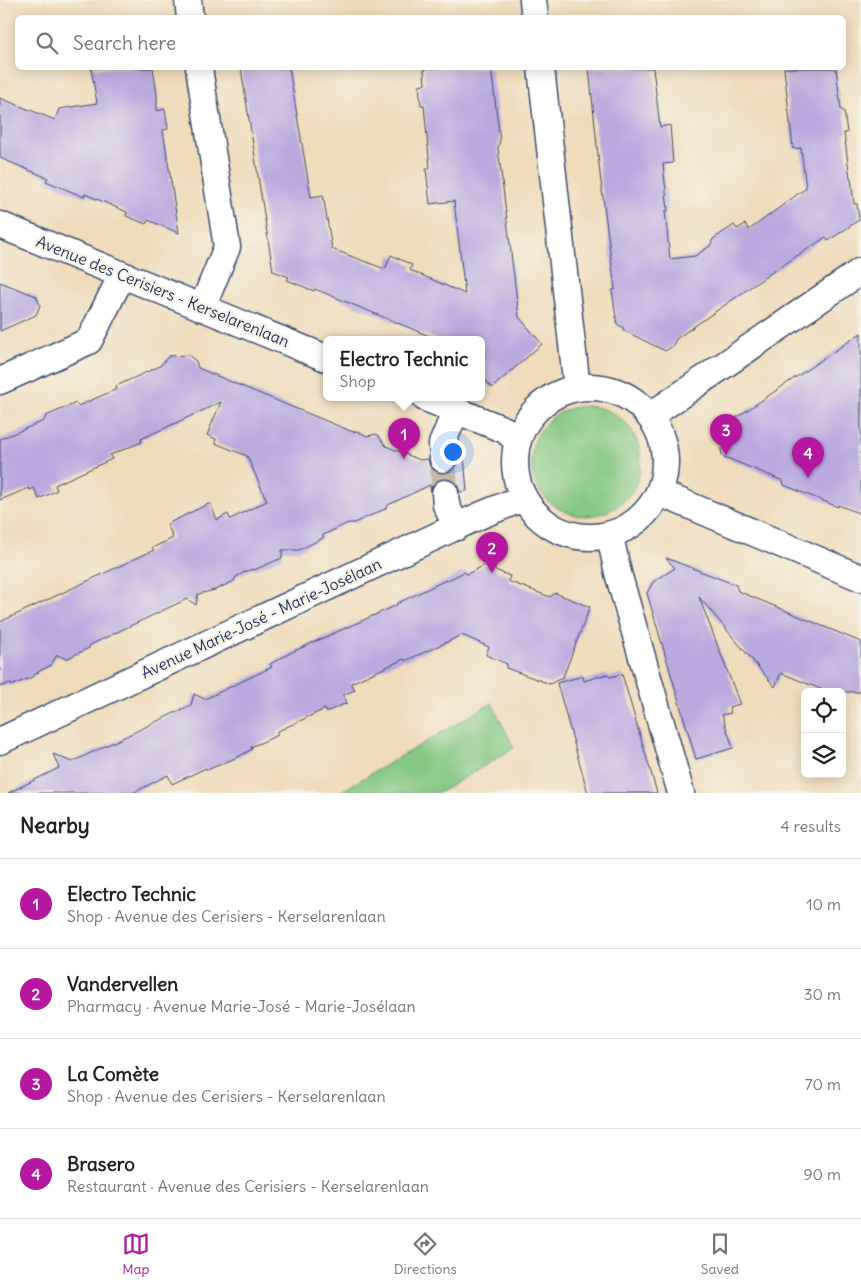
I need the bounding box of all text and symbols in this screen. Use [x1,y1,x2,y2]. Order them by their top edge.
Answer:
search box [15,15,846,70]
icon: search [33,29,61,57]
text: Search here [73,31,176,55]
street label: Avenue des Cerisiers - Kerselarenlaan [33,231,293,351]
popup [323,336,485,401]
text: Electro Technic [340,347,468,371]
text: Shop [340,371,376,391]
pin: 3 [710,414,742,455]
pin: 1 [388,418,420,459]
pin: 4 [792,437,824,478]
your location [440,439,466,465]
pin: 2 [476,532,508,573]
street label: Avenue Marie-José - Marie-Josélaan [138,553,384,683]
map controls [801,688,846,778]
button: locate [801,688,846,733]
button: layers [801,733,846,778]
text: Nearby [20,812,90,839]
text: 4 results [780,816,841,836]
text: Electro Technic [67,882,196,906]
text: 1 [33,894,39,914]
text: 10 m [806,894,841,914]
text: Shop · Avenue des Cerisiers - Kerselarenlaan [67,906,386,926]
text: Vandervellen [67,972,178,996]
text: 2 [32,984,40,1004]
text: 30 m [804,984,841,1004]
text: Pharmacy · Avenue Marie-José - Marie-Josélaan [67,996,416,1016]
text: La Comète [67,1062,159,1086]
text: 3 [31,1074,41,1094]
text: 70 m [805,1074,841,1094]
text: Shop · Avenue des Cerisiers - Kerselarenlaan [67,1086,386,1106]
text: Brasero [67,1152,135,1176]
text: 4 [31,1164,41,1184]
text: 90 m [803,1164,841,1184]
text: Restaurant · Avenue des Cerisiers - Kerselarenlaan [67,1176,429,1196]
tab: Map [122,1230,150,1278]
tab: Directions [394,1230,457,1278]
tab: Saved [701,1230,739,1278]

